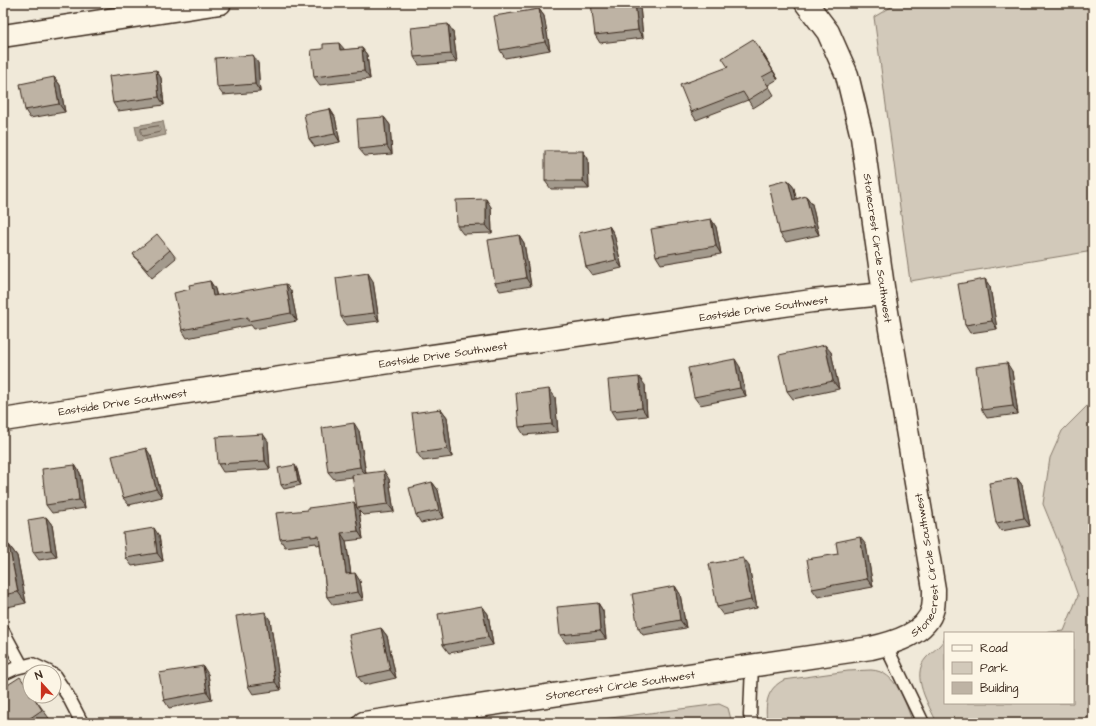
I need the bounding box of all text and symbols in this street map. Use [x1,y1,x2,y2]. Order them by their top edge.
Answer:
street label: Stonecrest Circle Southwest [860,172,895,324]
street label: Eastside Drive Southwest [699,292,829,325]
street label: Eastside Drive Southwest [378,338,509,372]
street label: Eastside Drive Southwest [57,385,189,420]
street label: Stonecrest Circle Southwest [908,491,942,641]
legend [944,632,1074,704]
text: Road [980,640,1008,657]
text: Park [980,660,1008,677]
north arrow [22,664,62,704]
text: N [33,667,45,683]
street label: Stonecrest Circle Southwest [545,667,697,704]
text: Building [980,680,1018,698]

